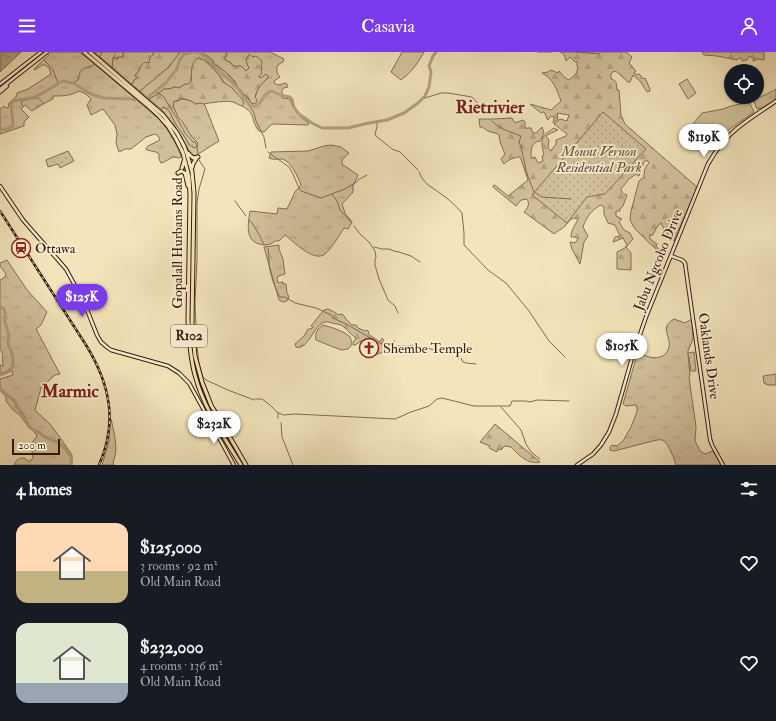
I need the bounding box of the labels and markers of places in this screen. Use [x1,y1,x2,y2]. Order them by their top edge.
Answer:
pin: $119K [676,124,732,158]
station icon: Ottawa [10,237,32,259]
place label: Ottawa [35,240,76,257]
pin: $125K [54,284,110,318]
pin: $105K [594,333,650,367]
church icon: Shembe Temple [358,337,380,359]
place label: Shembe Temple [383,340,472,358]
pin: $232K [186,411,242,445]

